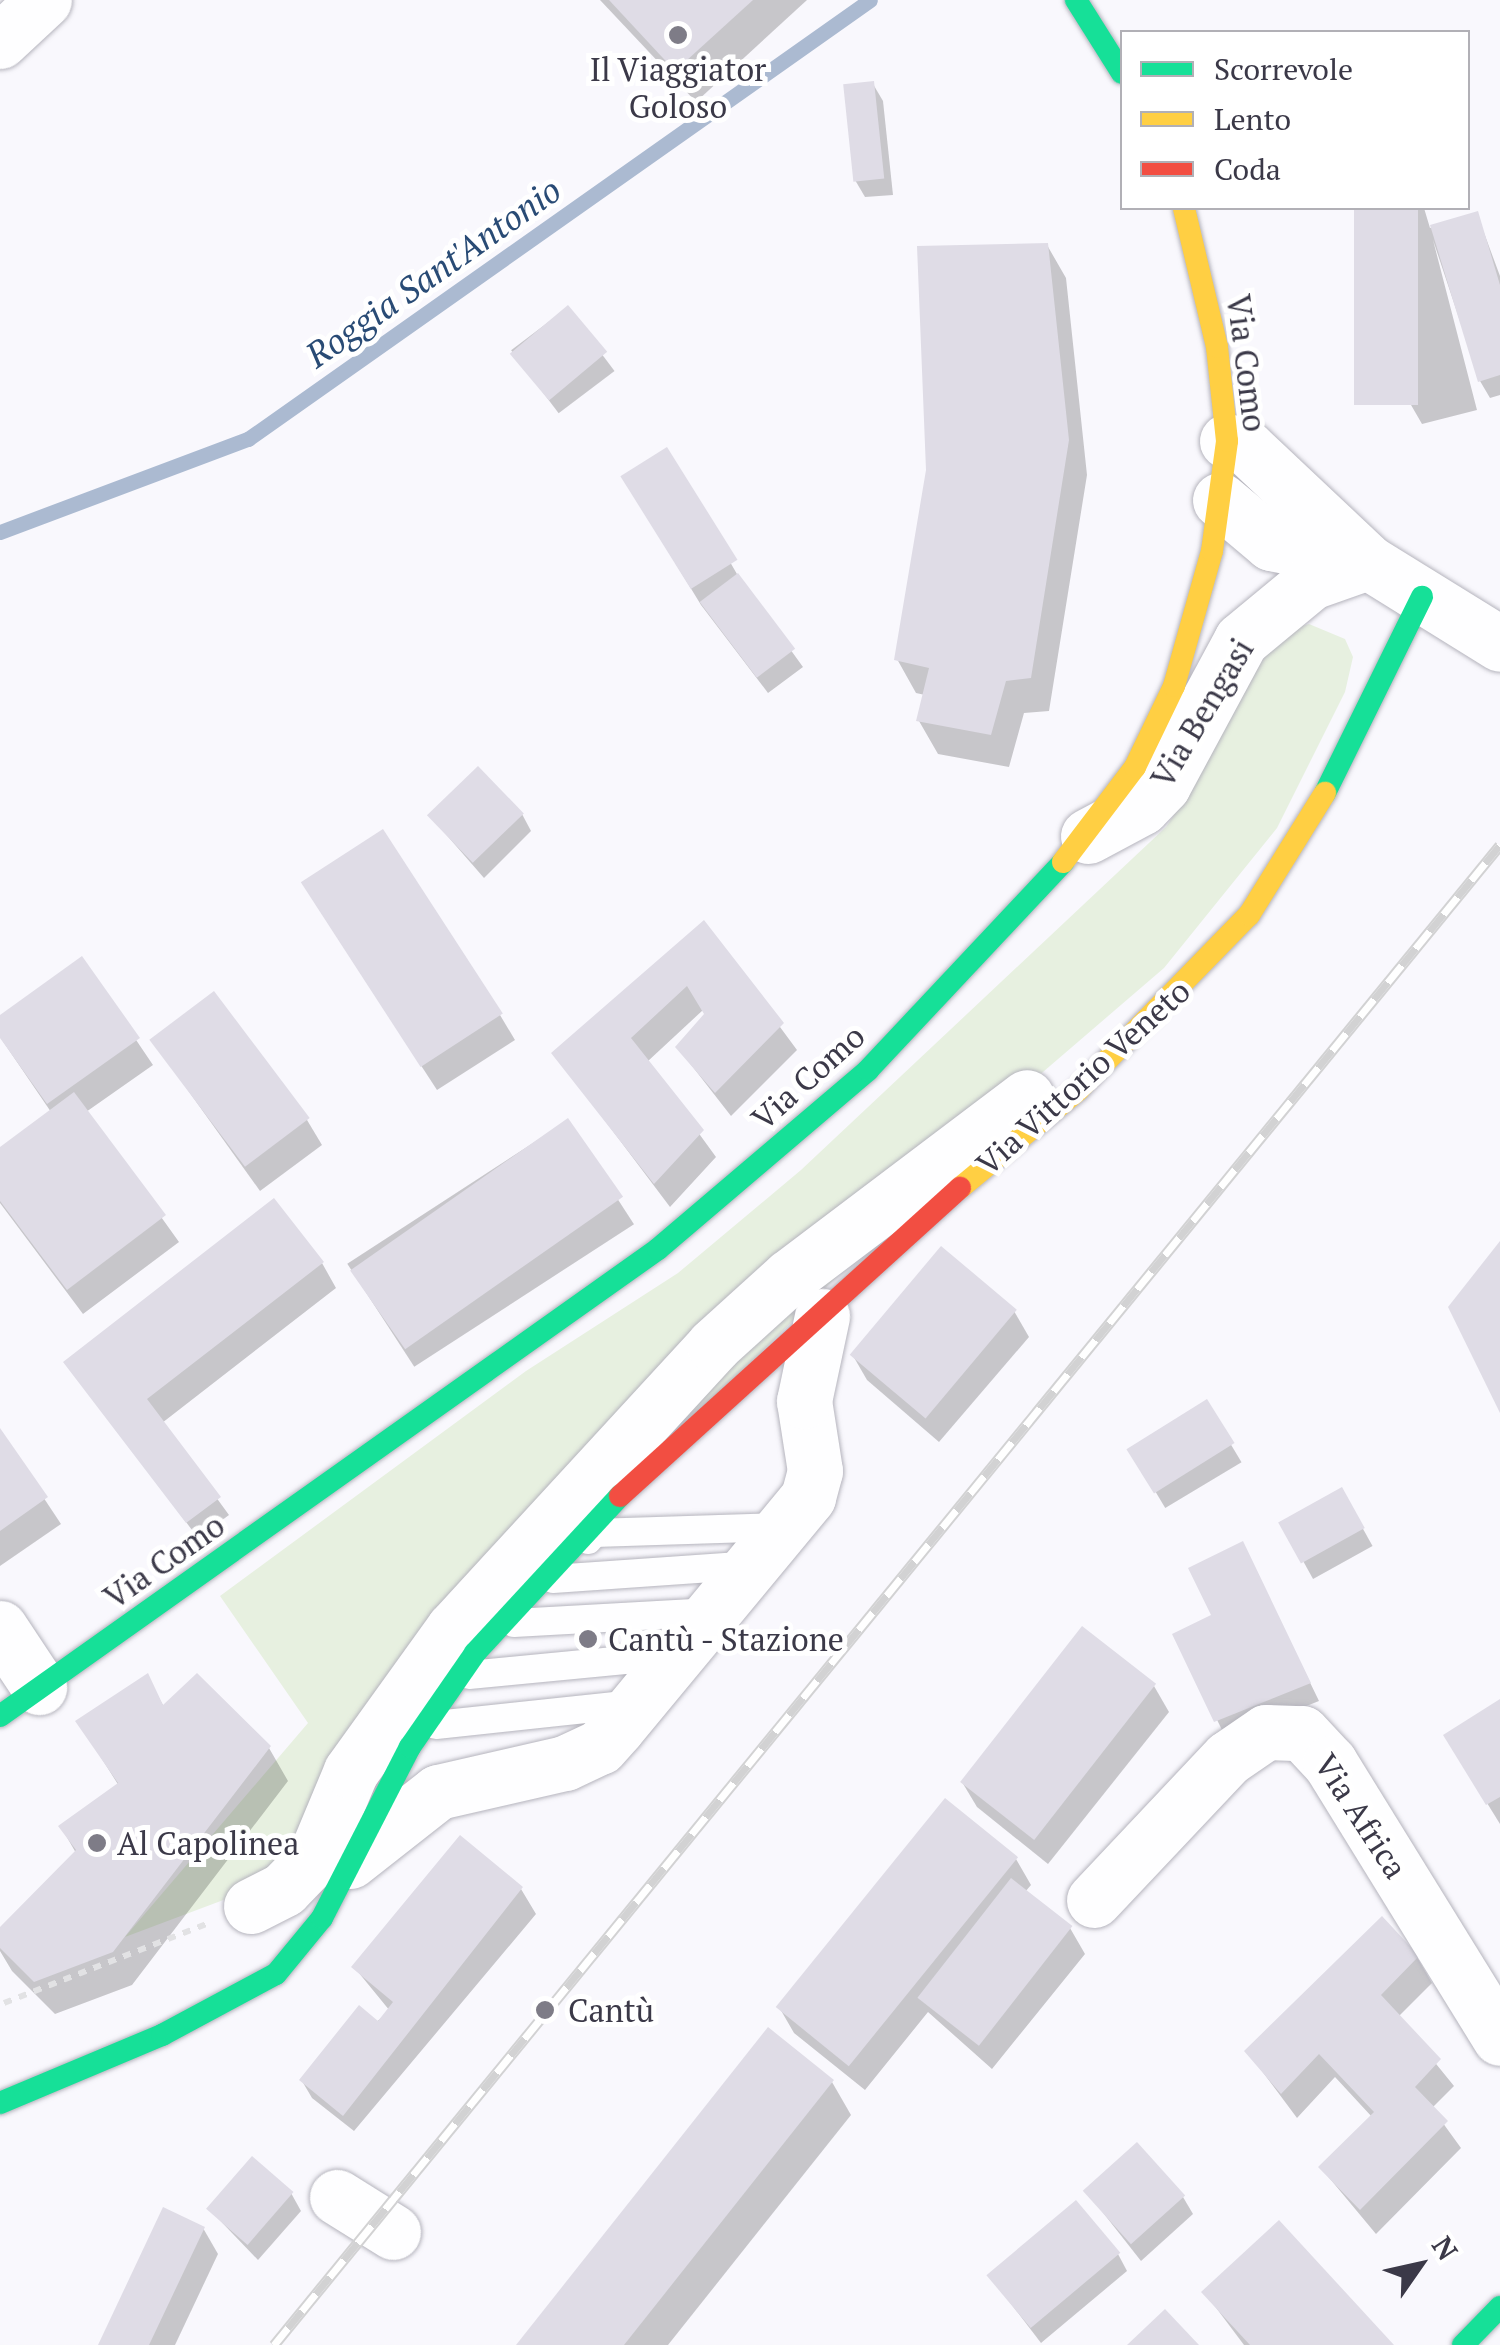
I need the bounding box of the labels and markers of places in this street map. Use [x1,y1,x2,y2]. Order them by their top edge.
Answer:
marker: Il Viaggiator Goloso [667,24,689,46]
place label: Il Viaggiator Goloso [589,51,767,126]
place label: Cantù - Stazione [608,1620,846,1658]
marker: Cantù - Stazione [577,1628,599,1650]
place label: Al Capolinea [117,1824,299,1862]
marker: Al Capolinea [86,1832,108,1854]
place label: Cantù [568,1991,654,2029]
marker: Cantù [532,1997,558,2023]

